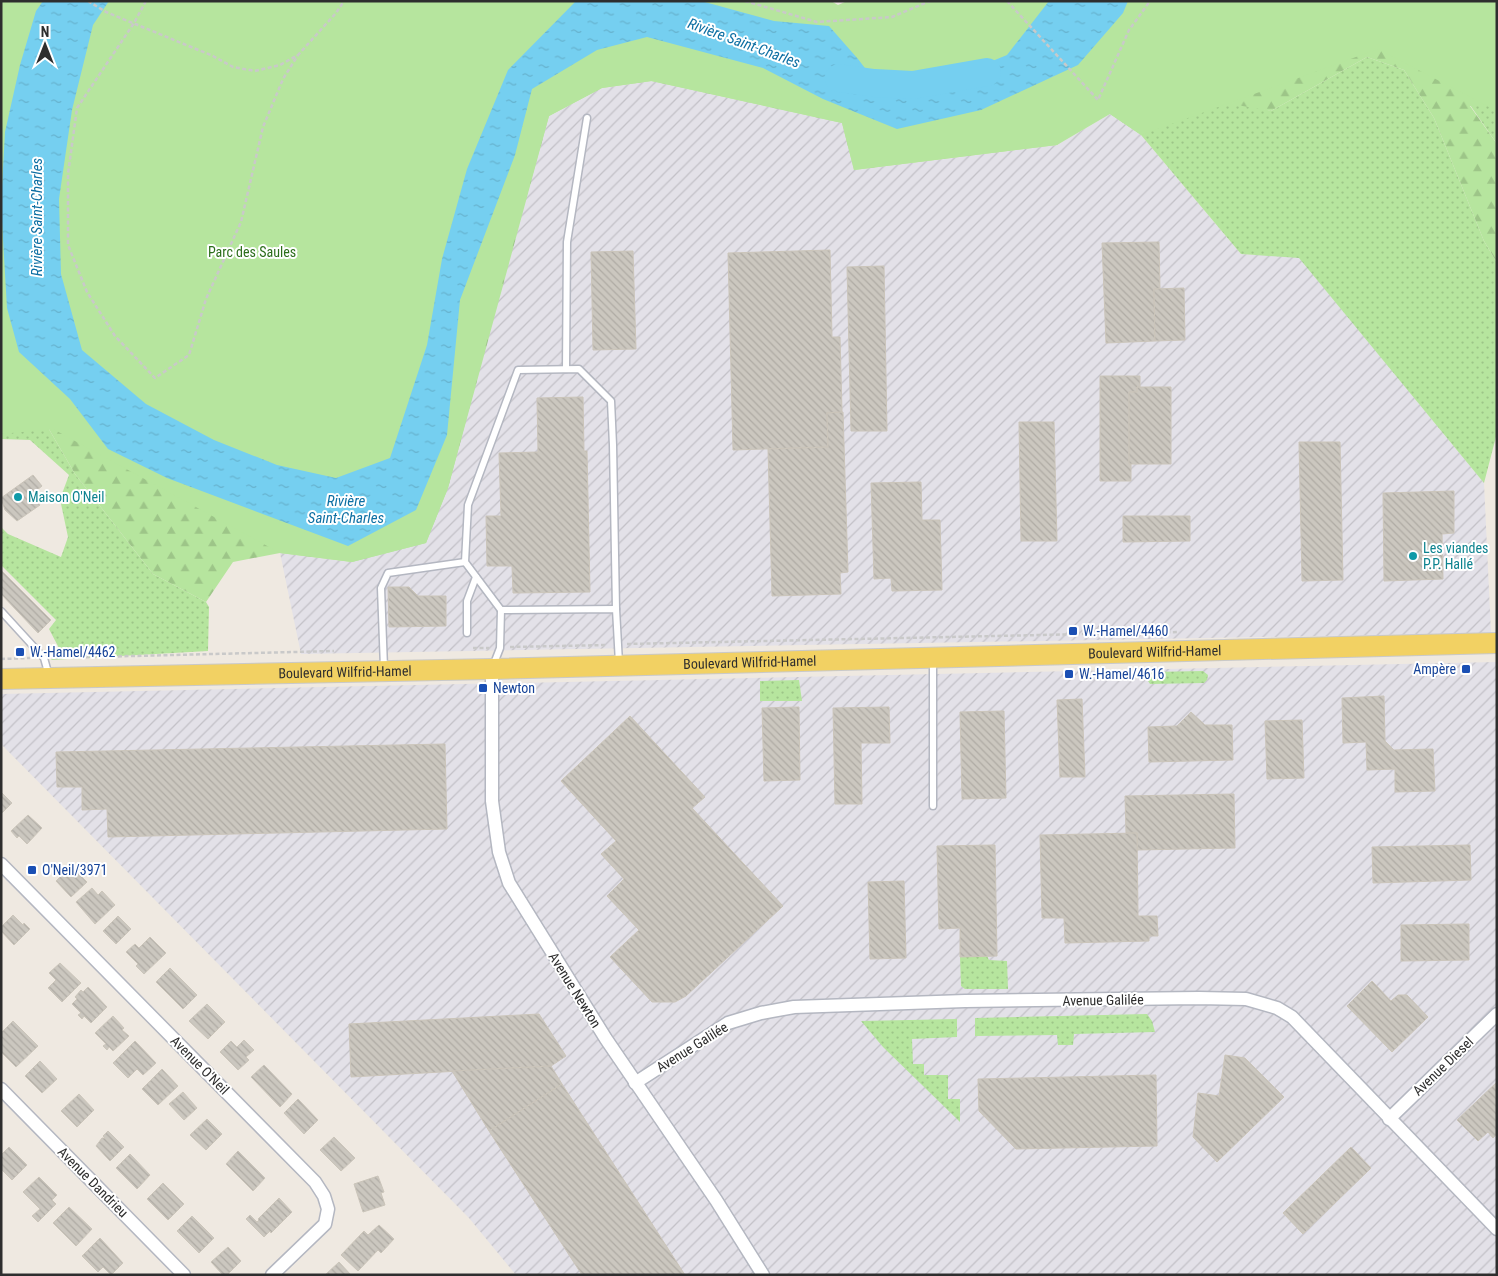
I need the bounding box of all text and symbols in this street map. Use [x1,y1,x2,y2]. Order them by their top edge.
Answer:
water label: Rivière Saint-Charles [685,14,803,72]
north arrow [20,20,70,70]
text: N [41,24,49,40]
water label: Rivière Saint-Charles [28,158,46,276]
park label: Parc des Saules [208,244,296,260]
place label: Maison O'Neil [28,489,104,505]
marker: Maison O'Neil [12,491,24,503]
water label: Rivière Saint-Charles [308,492,385,527]
place label: Les viandes P.P. Hallé [1423,540,1488,572]
marker: Les viandes P.P. Hallé [1407,550,1419,562]
place label: W.-Hamel/4460 [1083,623,1169,639]
marker: W.-Hamel/4460 [1067,625,1079,637]
street label: Boulevard Wilfrid-Hamel [1088,642,1222,662]
place label: W.-Hamel/4462 [30,644,116,660]
marker: W.-Hamel/4462 [14,646,26,658]
street label: Boulevard Wilfrid-Hamel [683,653,817,672]
place label: Ampère [1413,661,1456,677]
street label: Boulevard Wilfrid-Hamel [278,663,412,681]
marker: Ampère [1460,663,1472,675]
place label: W.-Hamel/4616 [1079,666,1165,682]
marker: W.-Hamel/4616 [1063,668,1075,680]
place label: Newton [493,680,535,696]
marker: Newton [477,682,489,694]
place label: O'Neil/3971 [42,862,107,878]
marker: O'Neil/3971 [26,864,38,876]
street label: Avenue Newton [546,949,604,1031]
street label: Avenue Galilée [1062,991,1144,1009]
street label: Avenue Galilée [653,1018,731,1075]
street label: Avenue O'Neil [167,1032,233,1098]
street label: Avenue Diesel [1410,1033,1476,1099]
street label: Avenue Dandrieu [55,1144,131,1220]

